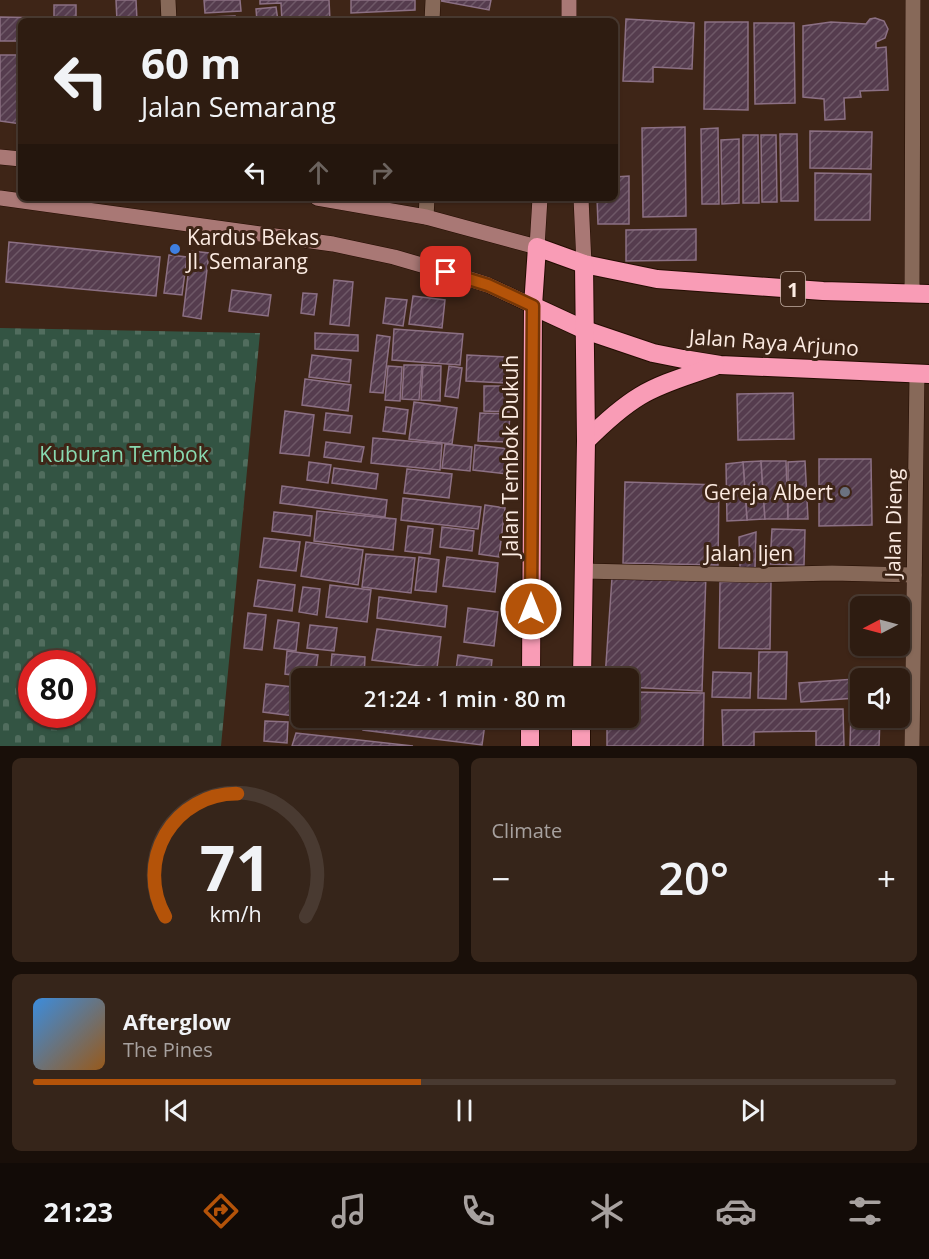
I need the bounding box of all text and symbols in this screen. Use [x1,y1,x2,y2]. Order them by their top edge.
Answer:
text: 60 m [141,34,241,91]
icon: left [42,42,120,120]
text: Jalan Semarang [141,88,336,125]
icon: left [239,156,272,189]
icon: ahead [302,156,335,189]
icon: right [365,156,398,189]
place label: Kardus Bekas Jl. Semarang [185,223,319,275]
marker: Kardus Bekas Jl. Semarang [168,242,182,256]
pin [420,246,471,297]
icon: arrive [429,255,462,288]
road number: 1 [781,272,805,306]
street label: Jalan Raya Arjuno [686,322,860,362]
street label: Jalan Tembok Dukuh [496,355,524,559]
park label: Kuburan Tembok [39,440,209,468]
street label: Jalan Dieng [878,468,908,580]
place label: Gereja Albert [704,478,833,506]
marker: Gereja Albert [838,485,852,499]
street label: Jalan Ijen [703,539,793,567]
position arrow [499,577,563,641]
north arrow [850,596,910,656]
map controls [850,596,910,728]
speed limit sign: 80 [18,650,96,728]
button: sound [850,668,910,728]
text: 21:24 · 1 min · 80 m [364,683,566,713]
text: Climate [492,817,562,844]
text: 71 [200,824,271,909]
text: 20° [658,847,729,908]
text: − [492,856,510,901]
text: + [877,856,896,901]
text: km/h [209,899,261,928]
text: Afterglow [123,1006,231,1036]
text: The Pines [123,1036,213,1063]
icon: previous [160,1094,193,1127]
icon: pause [448,1094,481,1127]
icon: next [736,1094,769,1127]
icon: directions [200,1190,242,1232]
icon: music [328,1190,370,1232]
icon: phone [457,1190,499,1232]
icon: climate [586,1190,628,1232]
icon: car [715,1190,757,1232]
icon: filters [844,1190,886,1232]
text: 21:23 [43,1193,113,1230]

